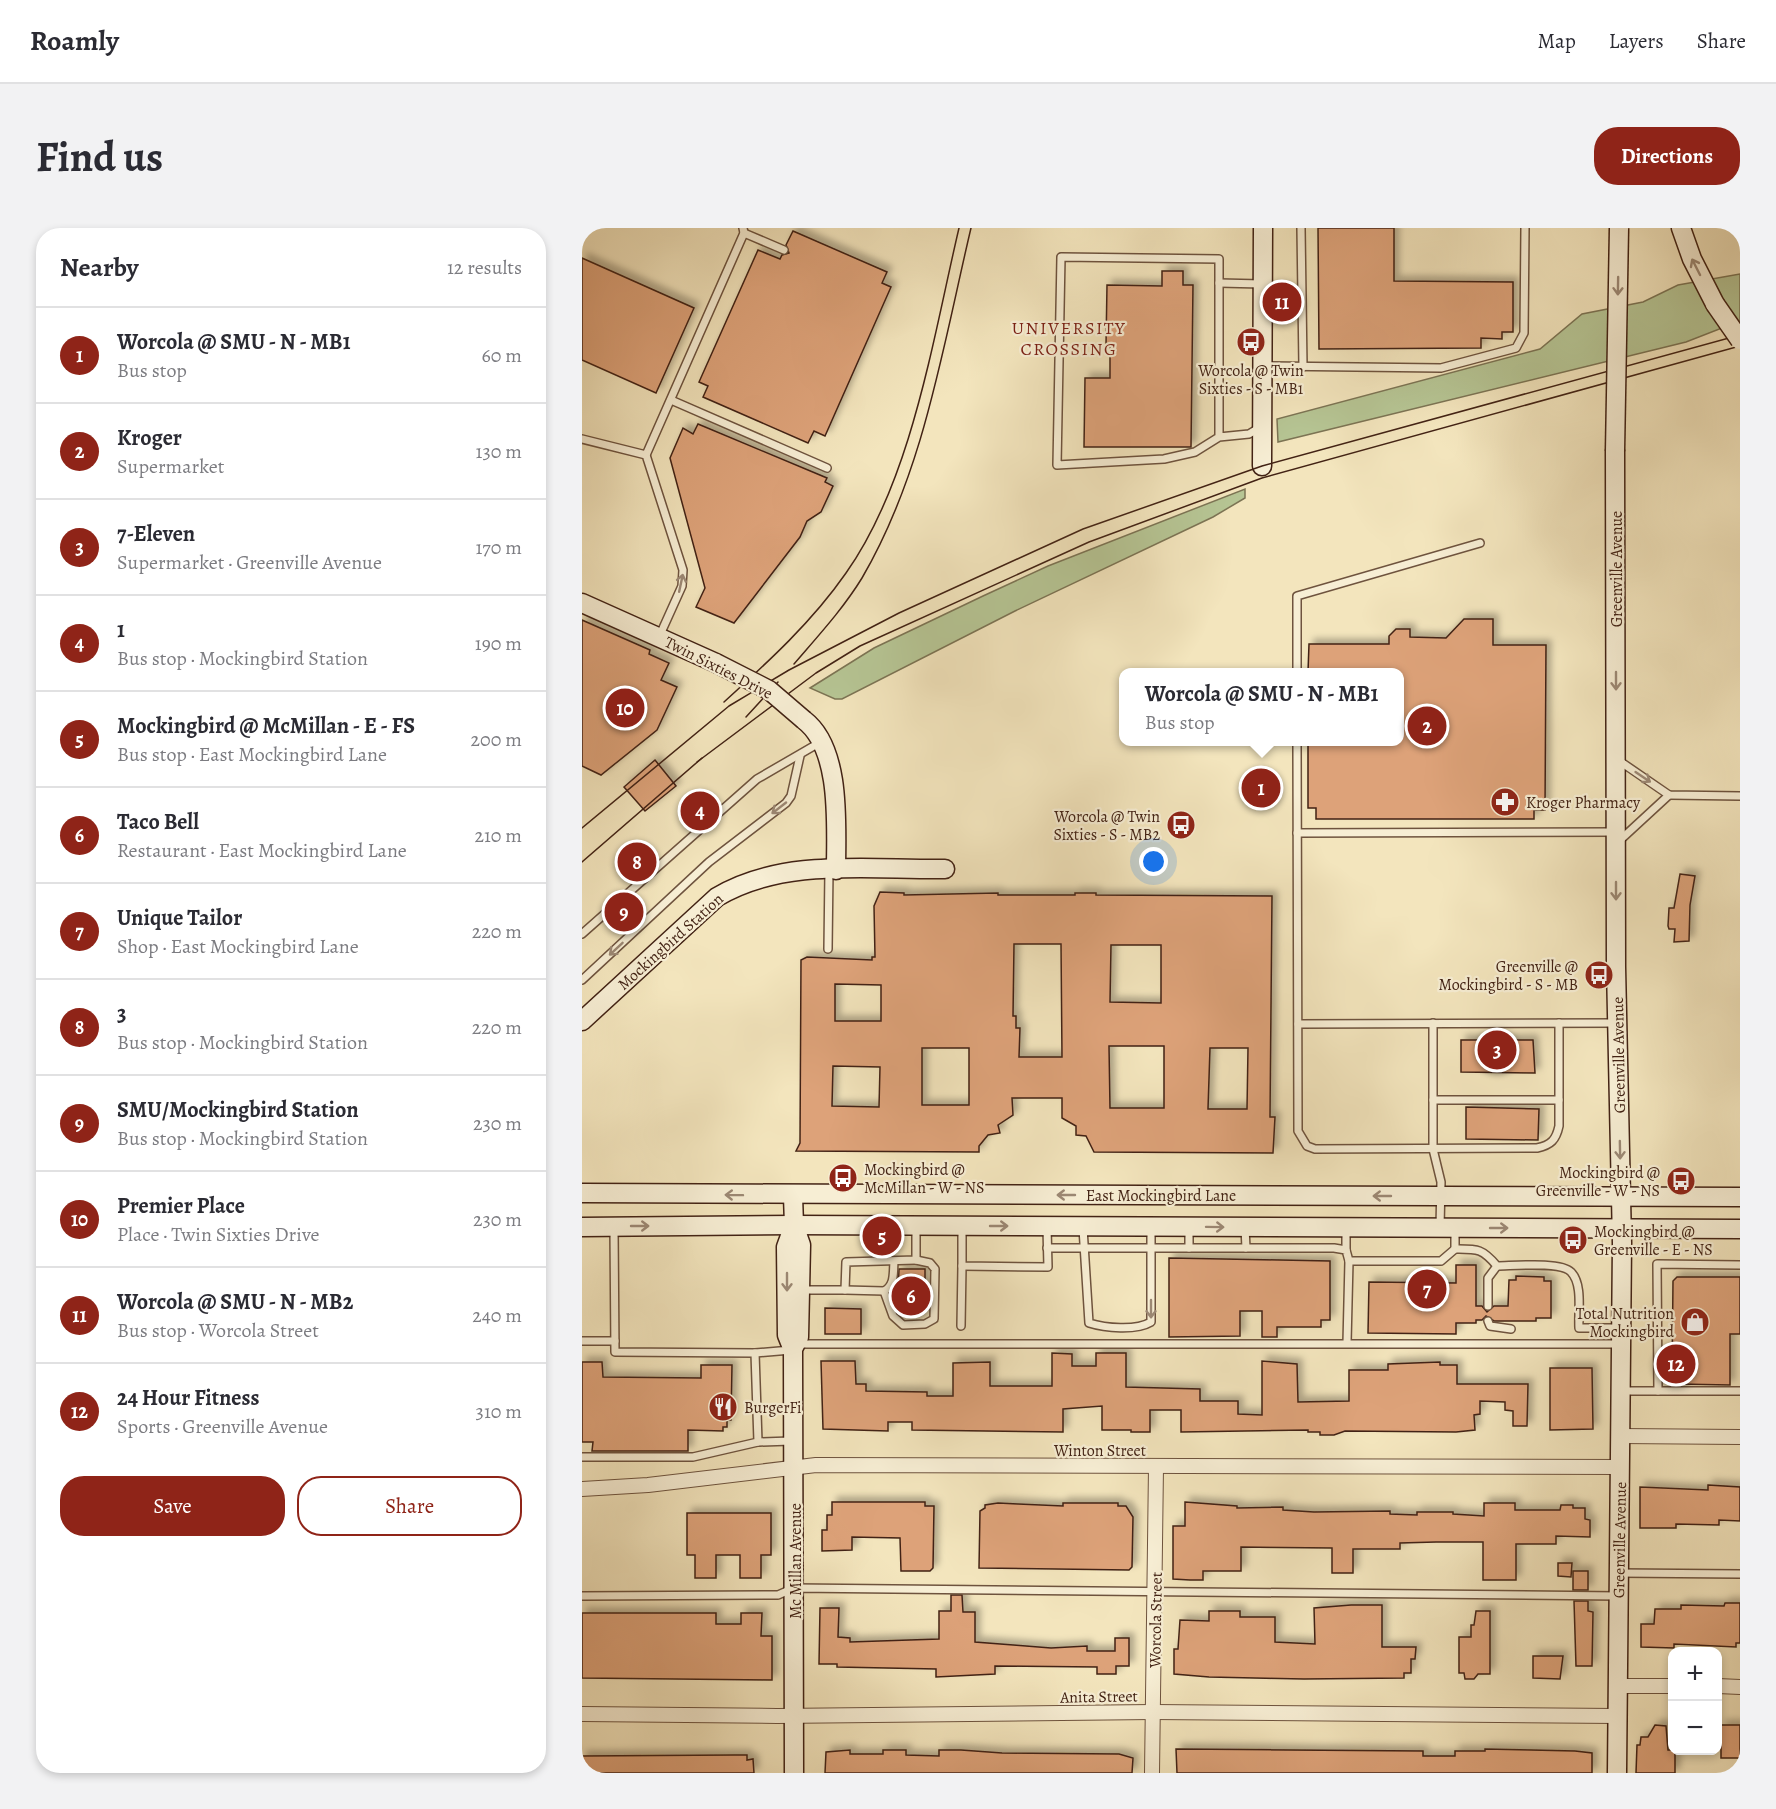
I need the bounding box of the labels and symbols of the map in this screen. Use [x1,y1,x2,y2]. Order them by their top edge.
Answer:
one-way arrow [1690,258,1701,276]
one-way arrow [1612,276,1624,296]
pin: 11 [1262,280,1302,325]
district label: UNIVERSITY CROSSING [1012,316,1126,361]
bus stop icon: Worcola @ Twin Sixties - S - MB1 [1235,326,1267,358]
place label: Worcola @ Twin Sixties - S - MB1 [1197,360,1304,400]
street label: Greenville Avenue [1606,511,1628,627]
one-way arrow [676,574,687,593]
street label: Twin Sixties Drive [661,631,776,705]
one-way arrow [1610,670,1622,690]
pin: 10 [606,686,645,730]
pin: 2 [1408,704,1446,748]
pin: 1 [1242,766,1280,810]
one-way arrow [1634,771,1651,783]
pharmacy icon: Kroger Pharmacy [1489,786,1521,818]
pin: 4 [680,788,720,834]
place label: Kroger Pharmacy [1526,792,1641,814]
one-way arrow [771,801,787,814]
place label: Worcola @ Twin Sixties - S - MB2 [1053,806,1160,846]
bus stop icon: Worcola @ Twin Sixties - S - MB2 [1165,809,1197,841]
pin: 8 [618,840,656,884]
your location [1139,847,1168,876]
one-way arrow [1610,880,1622,900]
street label: Mockingbird Station [613,888,728,995]
pin: 9 [604,890,644,934]
one-way arrow [608,942,623,956]
place label: Greenville @ Mockingbird - S - MB [1438,956,1578,996]
bus stop icon: Greenville @ Mockingbird - S - MB [1583,959,1615,991]
street label: Greenville Avenue [1607,997,1631,1113]
pin: 3 [1478,1028,1516,1072]
one-way arrow [1615,1139,1626,1159]
place label: Mockingbird @ McMillan - W - NS [864,1159,984,1199]
bus stop icon: Mockingbird @ McMillan - W - NS [827,1162,859,1194]
place label: Mockingbird @ Greenville - W - NS [1536,1162,1660,1202]
bus stop icon: Mockingbird @ Greenville - W - NS [1665,1165,1697,1197]
street label: East Mockingbird Lane [1086,1185,1236,1207]
one-way arrow [725,1189,745,1201]
one-way arrow [1057,1189,1077,1201]
one-way arrow [1373,1190,1393,1202]
pin: 5 [862,1214,902,1258]
one-way arrow [630,1220,650,1232]
one-way arrow [989,1220,1009,1232]
one-way arrow [1205,1221,1225,1233]
place label: Mockingbird @ Greenville - E - NS [1594,1221,1713,1261]
one-way arrow [1488,1222,1508,1234]
bus stop icon: Mockingbird @ Greenville - E - NS [1557,1224,1589,1256]
pin: 7 [1408,1266,1446,1312]
one-way arrow [781,1272,793,1292]
pin: 6 [892,1274,930,1318]
one-way arrow [1145,1298,1157,1318]
place label: Total Nutrition Mockingbird [1576,1303,1674,1343]
shop icon: Total Nutrition Mockingbird [1679,1306,1711,1338]
pin: 12 [1656,1342,1696,1386]
restaurant icon: BurgerFi [707,1391,739,1423]
place label: BurgerFi [744,1397,802,1419]
street label: Winton Street [1053,1440,1146,1462]
street label: Greenville Avenue [1608,1482,1632,1598]
street label: Mc Millan Avenue [785,1503,807,1619]
street label: Worcola Street [1144,1572,1168,1669]
street label: Anita Street [1059,1685,1138,1709]

